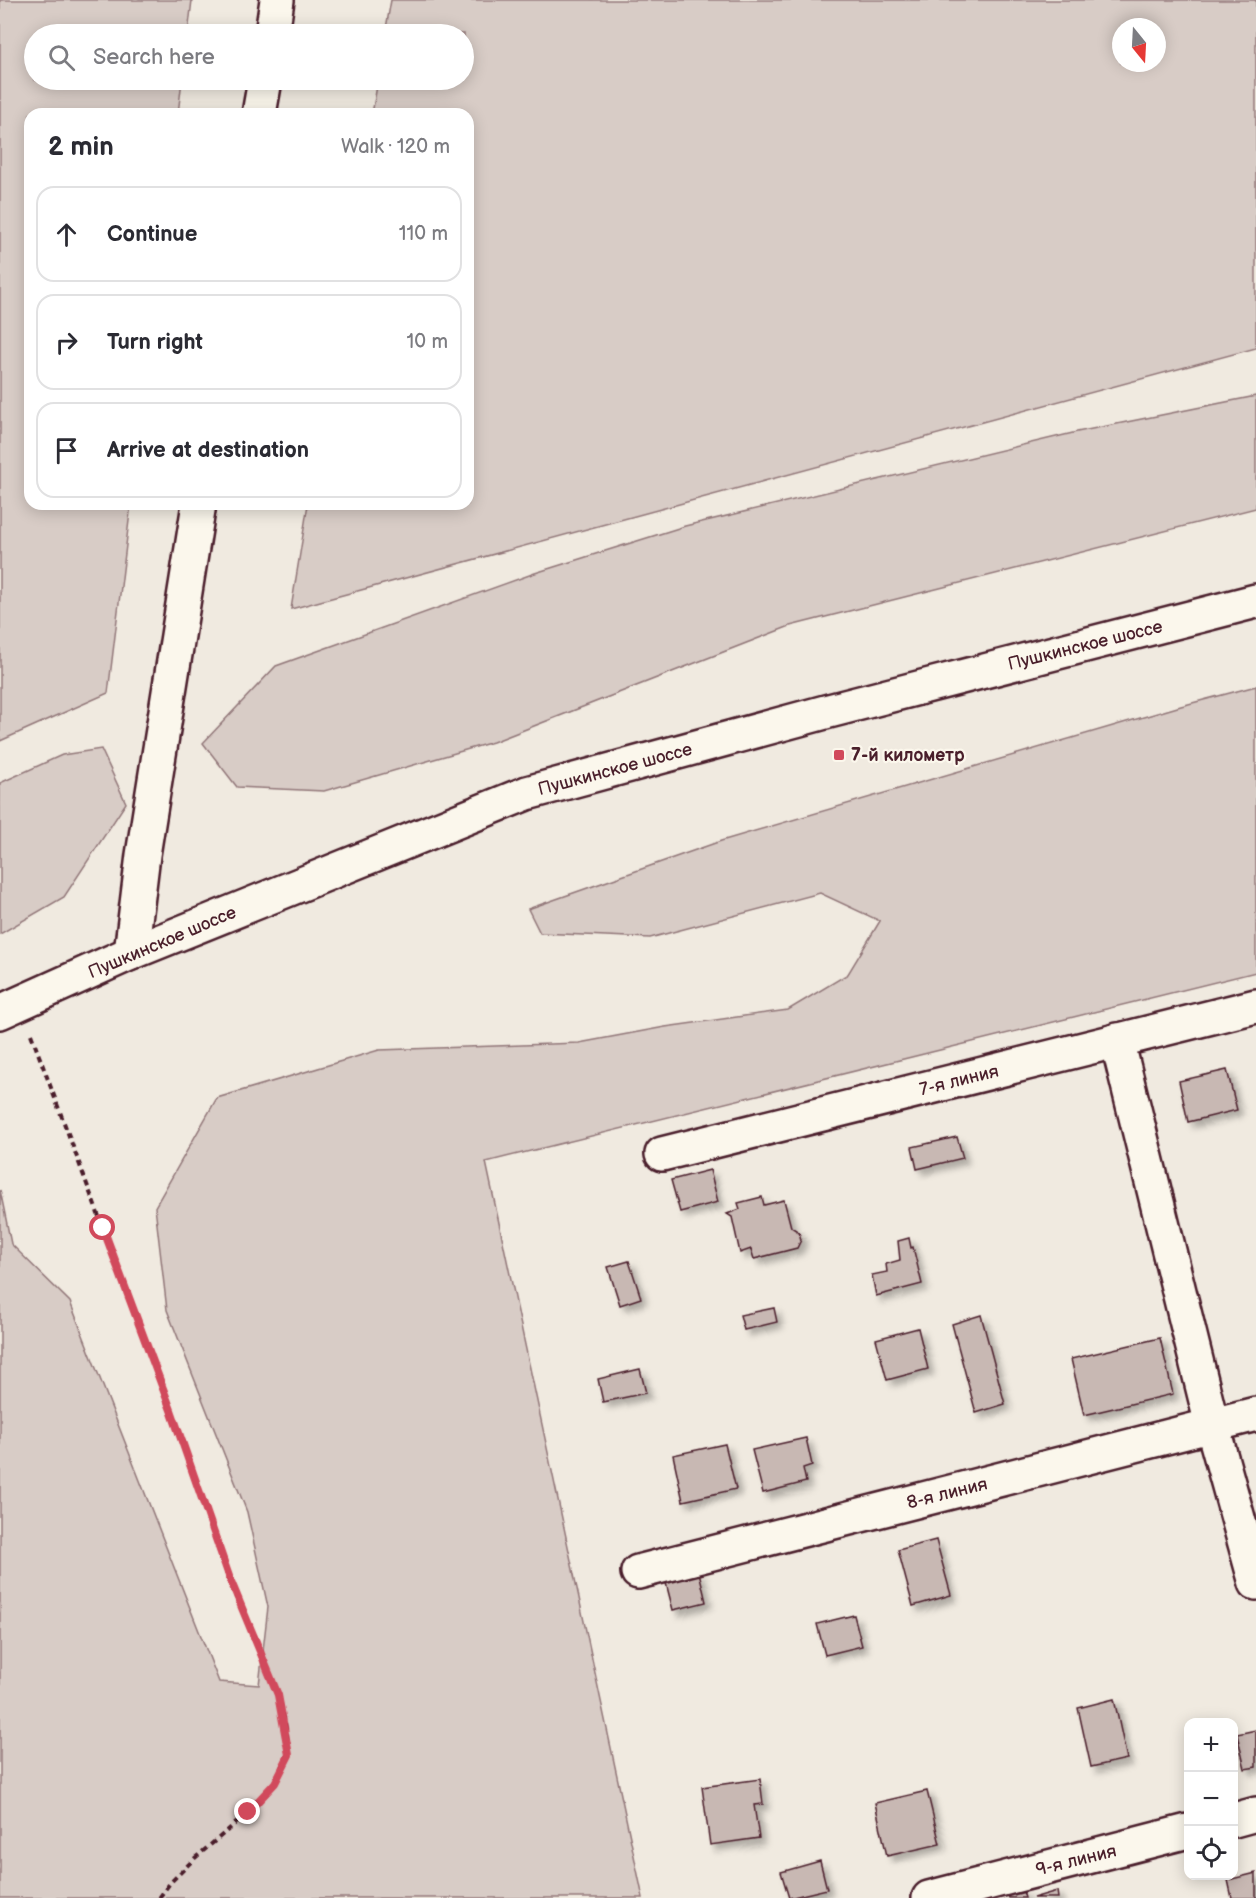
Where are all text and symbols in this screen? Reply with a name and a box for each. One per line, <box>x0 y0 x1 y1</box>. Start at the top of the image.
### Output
north arrow <box>1112 18 1166 72</box>
search box <box>24 24 474 90</box>
icon: search <box>45 41 78 74</box>
text: Search here <box>93 44 215 71</box>
text: 2 min <box>48 132 114 163</box>
text: Walk · 120 m <box>341 135 450 159</box>
icon: ahead <box>50 218 83 251</box>
text: Continue <box>107 221 197 248</box>
text: 110 m <box>399 222 448 246</box>
icon: right <box>50 326 83 359</box>
text: Turn right <box>107 329 203 356</box>
text: 10 m <box>407 330 448 354</box>
icon: arrive <box>50 434 83 467</box>
text: Arrive at destination <box>107 437 309 464</box>
street label: Пушкинское шоссе <box>1006 616 1165 675</box>
street label: Пушкинское шоссе <box>536 739 695 800</box>
place label: 7-й километр <box>851 745 965 766</box>
marker: 7-й километр <box>832 748 846 762</box>
street label: Пушкинское шоссе <box>85 902 239 983</box>
street label: 7-я линия <box>917 1061 1001 1100</box>
route start <box>89 1214 115 1240</box>
street label: 8-я линия <box>905 1473 990 1514</box>
map controls <box>1184 1718 1238 1880</box>
button: + <box>1184 1718 1238 1772</box>
button: − <box>1184 1772 1238 1826</box>
route end <box>234 1798 260 1824</box>
button: locate <box>1184 1826 1238 1880</box>
street label: 9-я линия <box>1034 1840 1119 1881</box>

